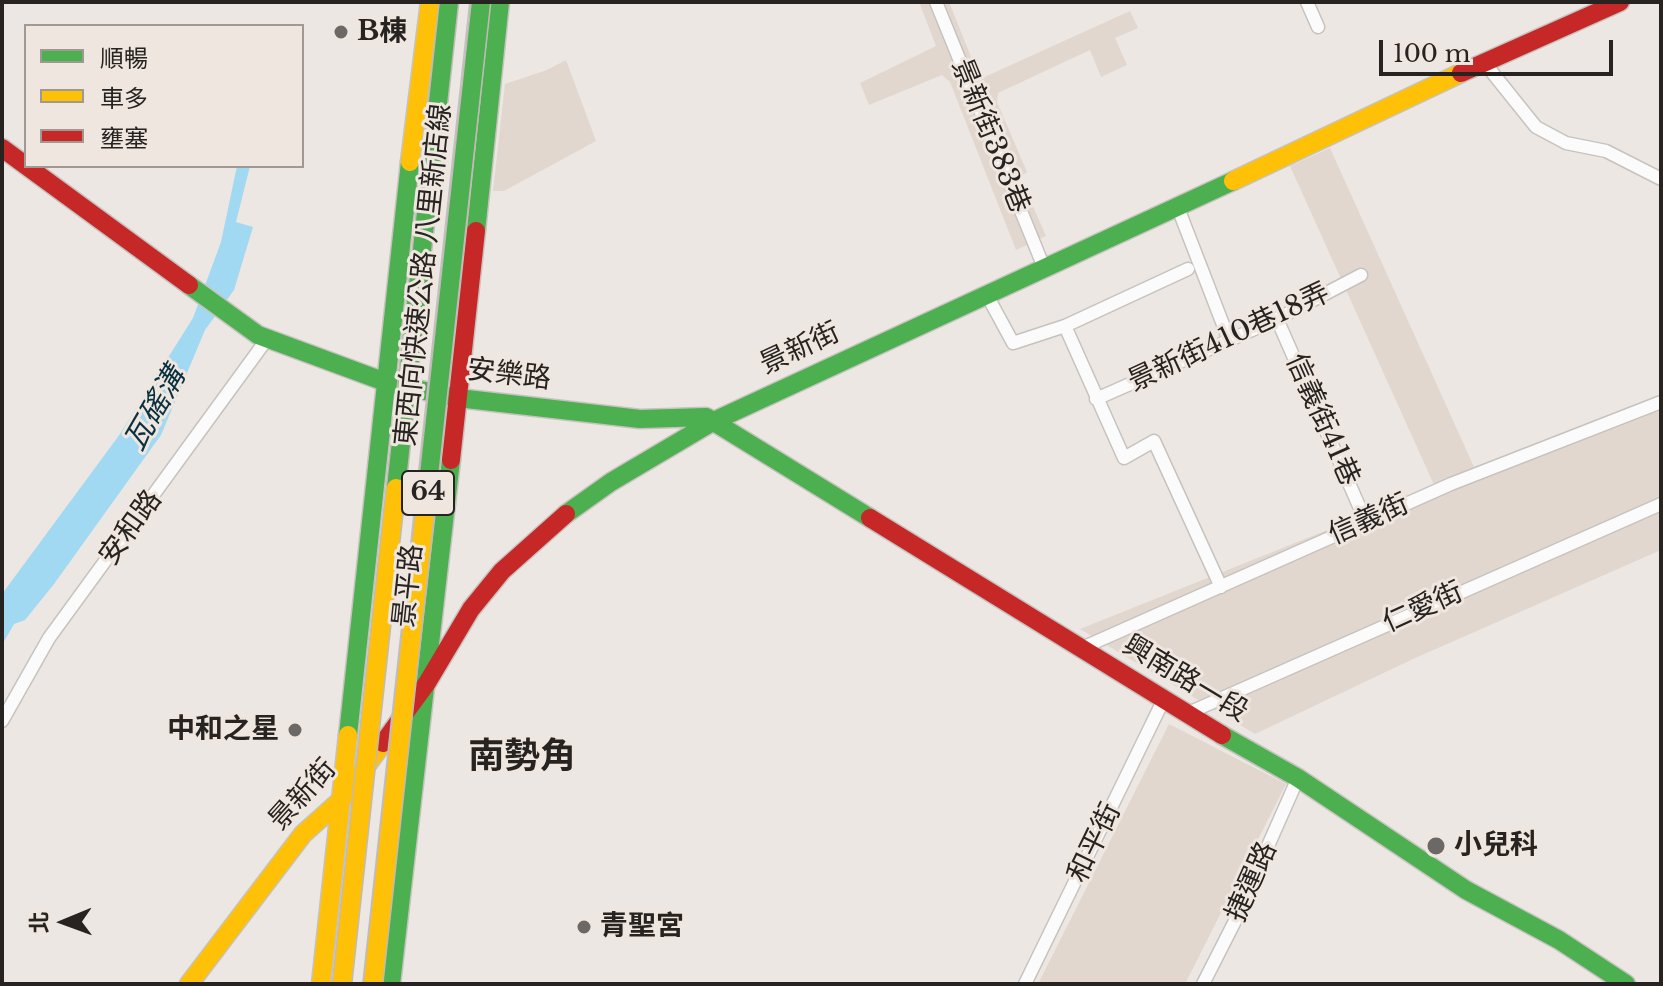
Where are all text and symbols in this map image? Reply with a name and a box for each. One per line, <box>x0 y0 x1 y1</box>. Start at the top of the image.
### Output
place label: B棟 <box>357 15 407 49</box>
marker: B棟 <box>332 23 350 41</box>
legend <box>24 24 304 168</box>
scale bar <box>1383 24 1617 74</box>
text: 100 m <box>1393 39 1471 68</box>
text: 順暢 <box>100 44 148 73</box>
street label: 景新街383巷 <box>944 54 1036 218</box>
text: 車多 <box>100 84 148 113</box>
street label: 東西向快速公路 八里新店線 <box>389 102 459 448</box>
text: 壅塞 <box>100 124 148 153</box>
street label: 景新街410巷18弄 <box>1123 277 1335 399</box>
street label: 景新街 <box>755 316 845 382</box>
street label: 信義街41巷 <box>1278 349 1366 491</box>
street label: 安樂路 <box>465 353 553 397</box>
water label: 瓦磘溝 <box>118 361 194 457</box>
road number: 64 <box>402 471 454 515</box>
street label: 安和路 <box>93 484 169 572</box>
street label: 信義街 <box>1324 488 1414 552</box>
street label: 景平路 <box>388 542 430 630</box>
street label: 仁愛街 <box>1378 576 1468 640</box>
street label: 興南路一段 <box>1116 629 1254 729</box>
place label: 中和之星 <box>167 713 279 747</box>
marker: 中和之星 <box>286 721 304 739</box>
district label: 南勢角 <box>468 736 576 780</box>
street label: 景新街 <box>262 753 344 837</box>
street label: 和平街 <box>1061 798 1129 888</box>
place label: 小兒科 <box>1454 829 1538 863</box>
marker: 小兒科 <box>1425 835 1447 857</box>
street label: 捷運路 <box>1220 837 1284 927</box>
north arrow <box>24 882 104 962</box>
place label: 青聖宮 <box>600 910 684 944</box>
text: 北 <box>26 911 53 934</box>
marker: 青聖宮 <box>575 918 593 936</box>

